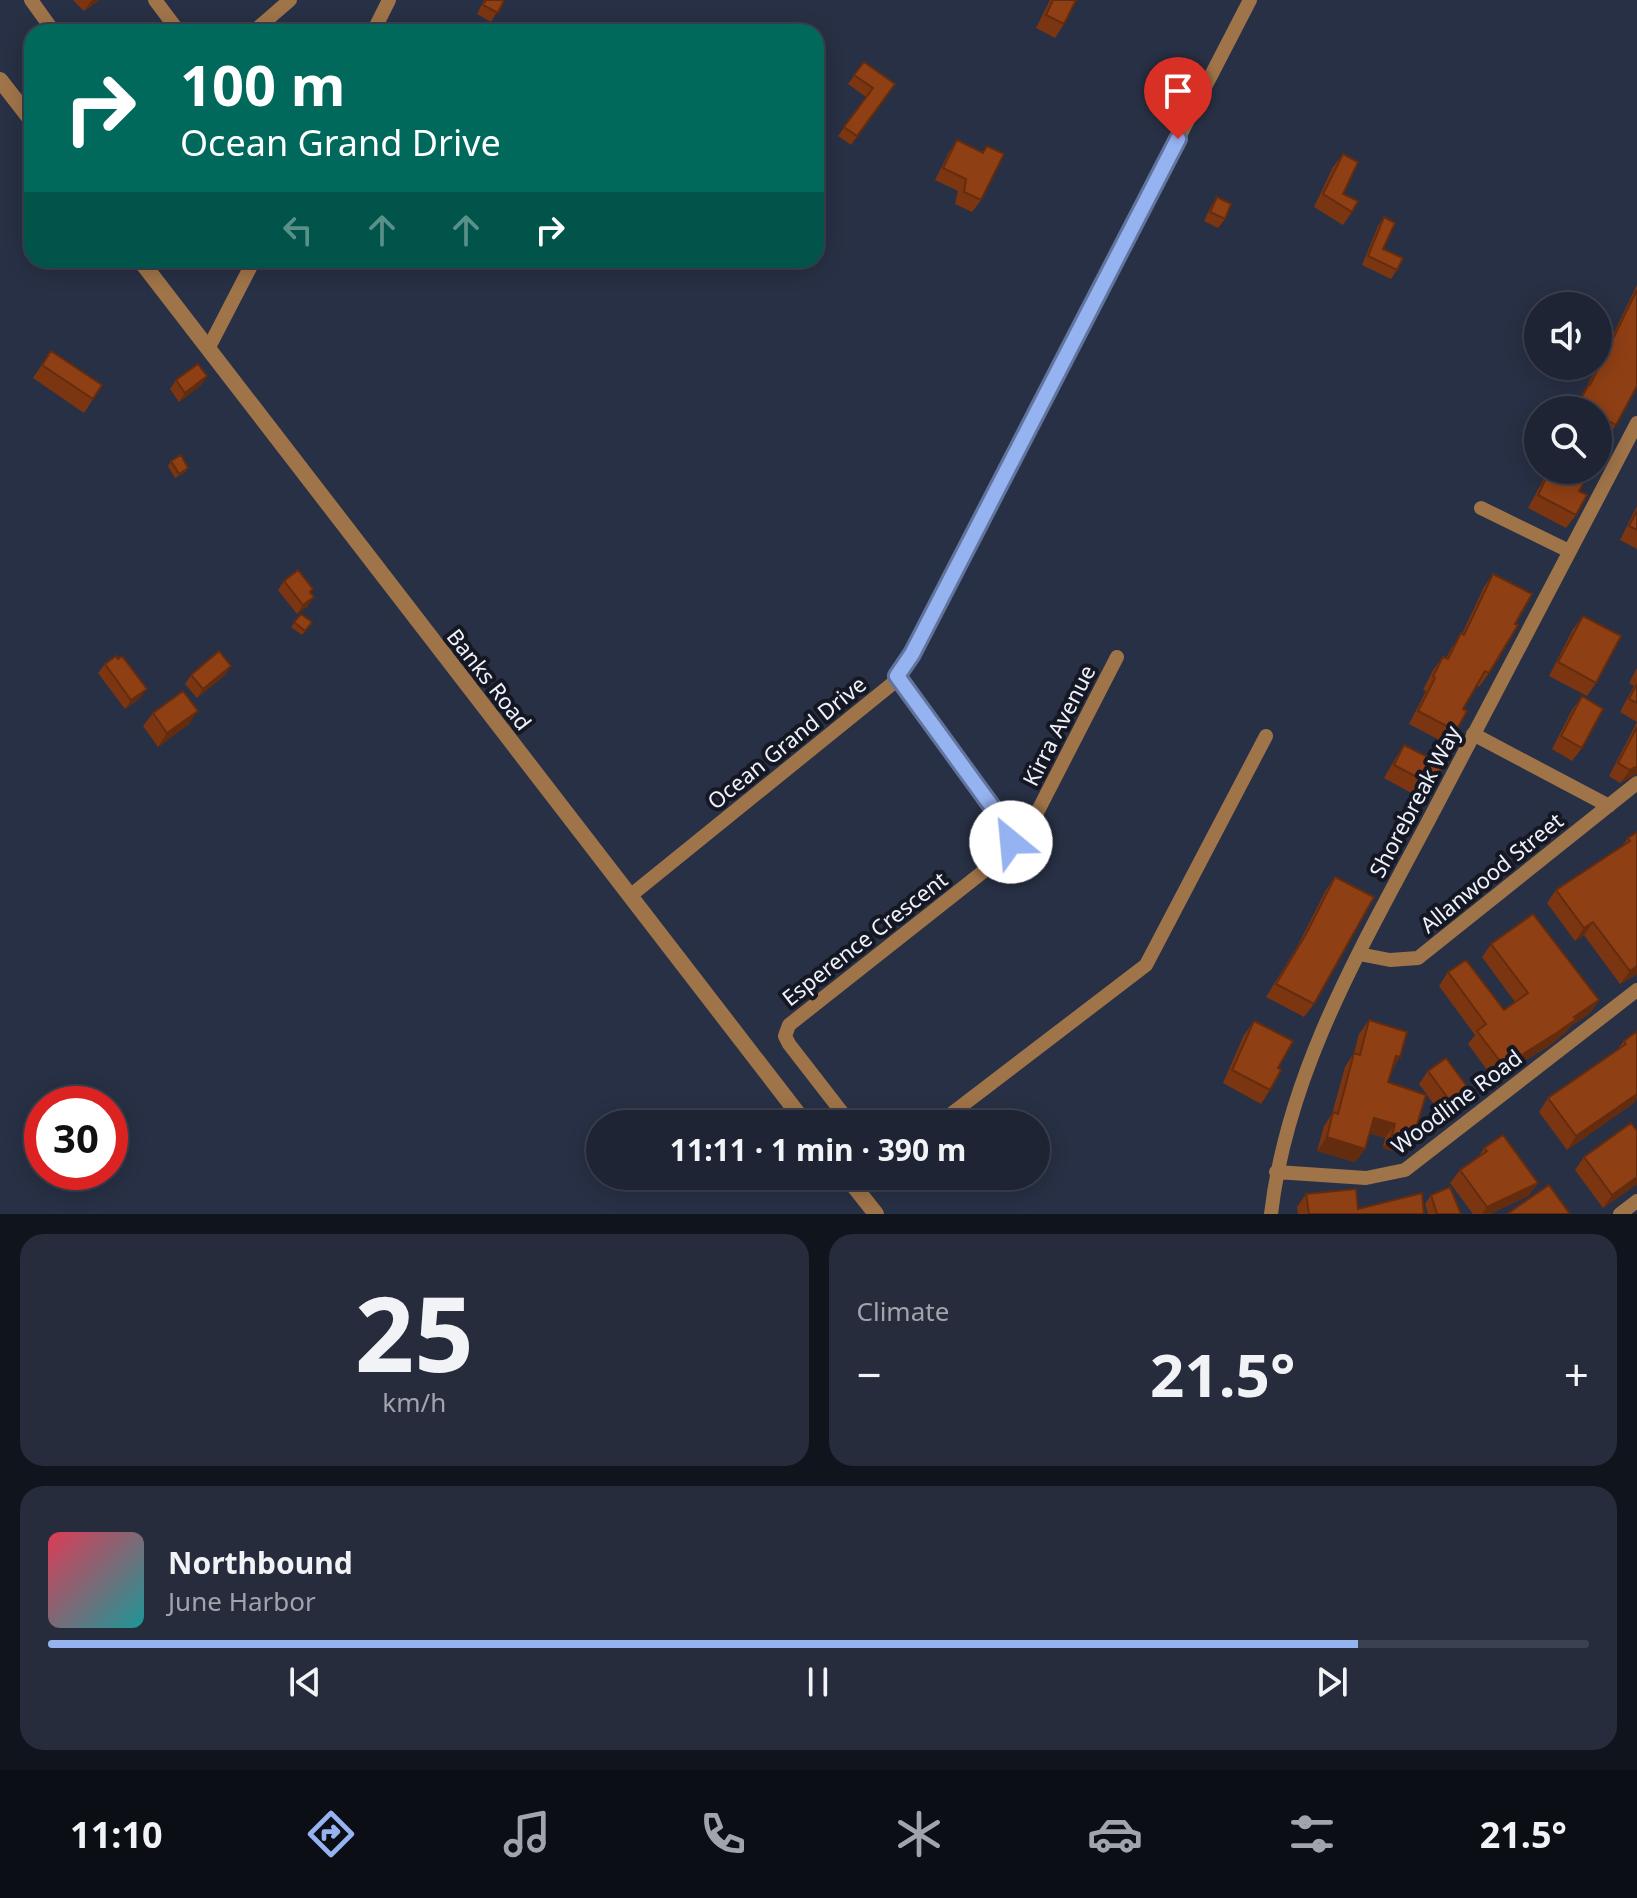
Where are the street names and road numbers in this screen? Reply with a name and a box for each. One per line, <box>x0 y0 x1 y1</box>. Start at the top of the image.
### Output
street label: Banks Road <box>441 622 539 736</box>
street label: Kirra Avenue <box>1015 659 1101 791</box>
street label: Ocean Grand Drive <box>700 669 872 815</box>
street label: Shorebreak Way <box>1361 719 1467 882</box>
street label: Allanwood Street <box>1413 805 1569 939</box>
street label: Esperence Crescent <box>775 864 953 1012</box>
street label: Woodline Road <box>1385 1042 1527 1160</box>

